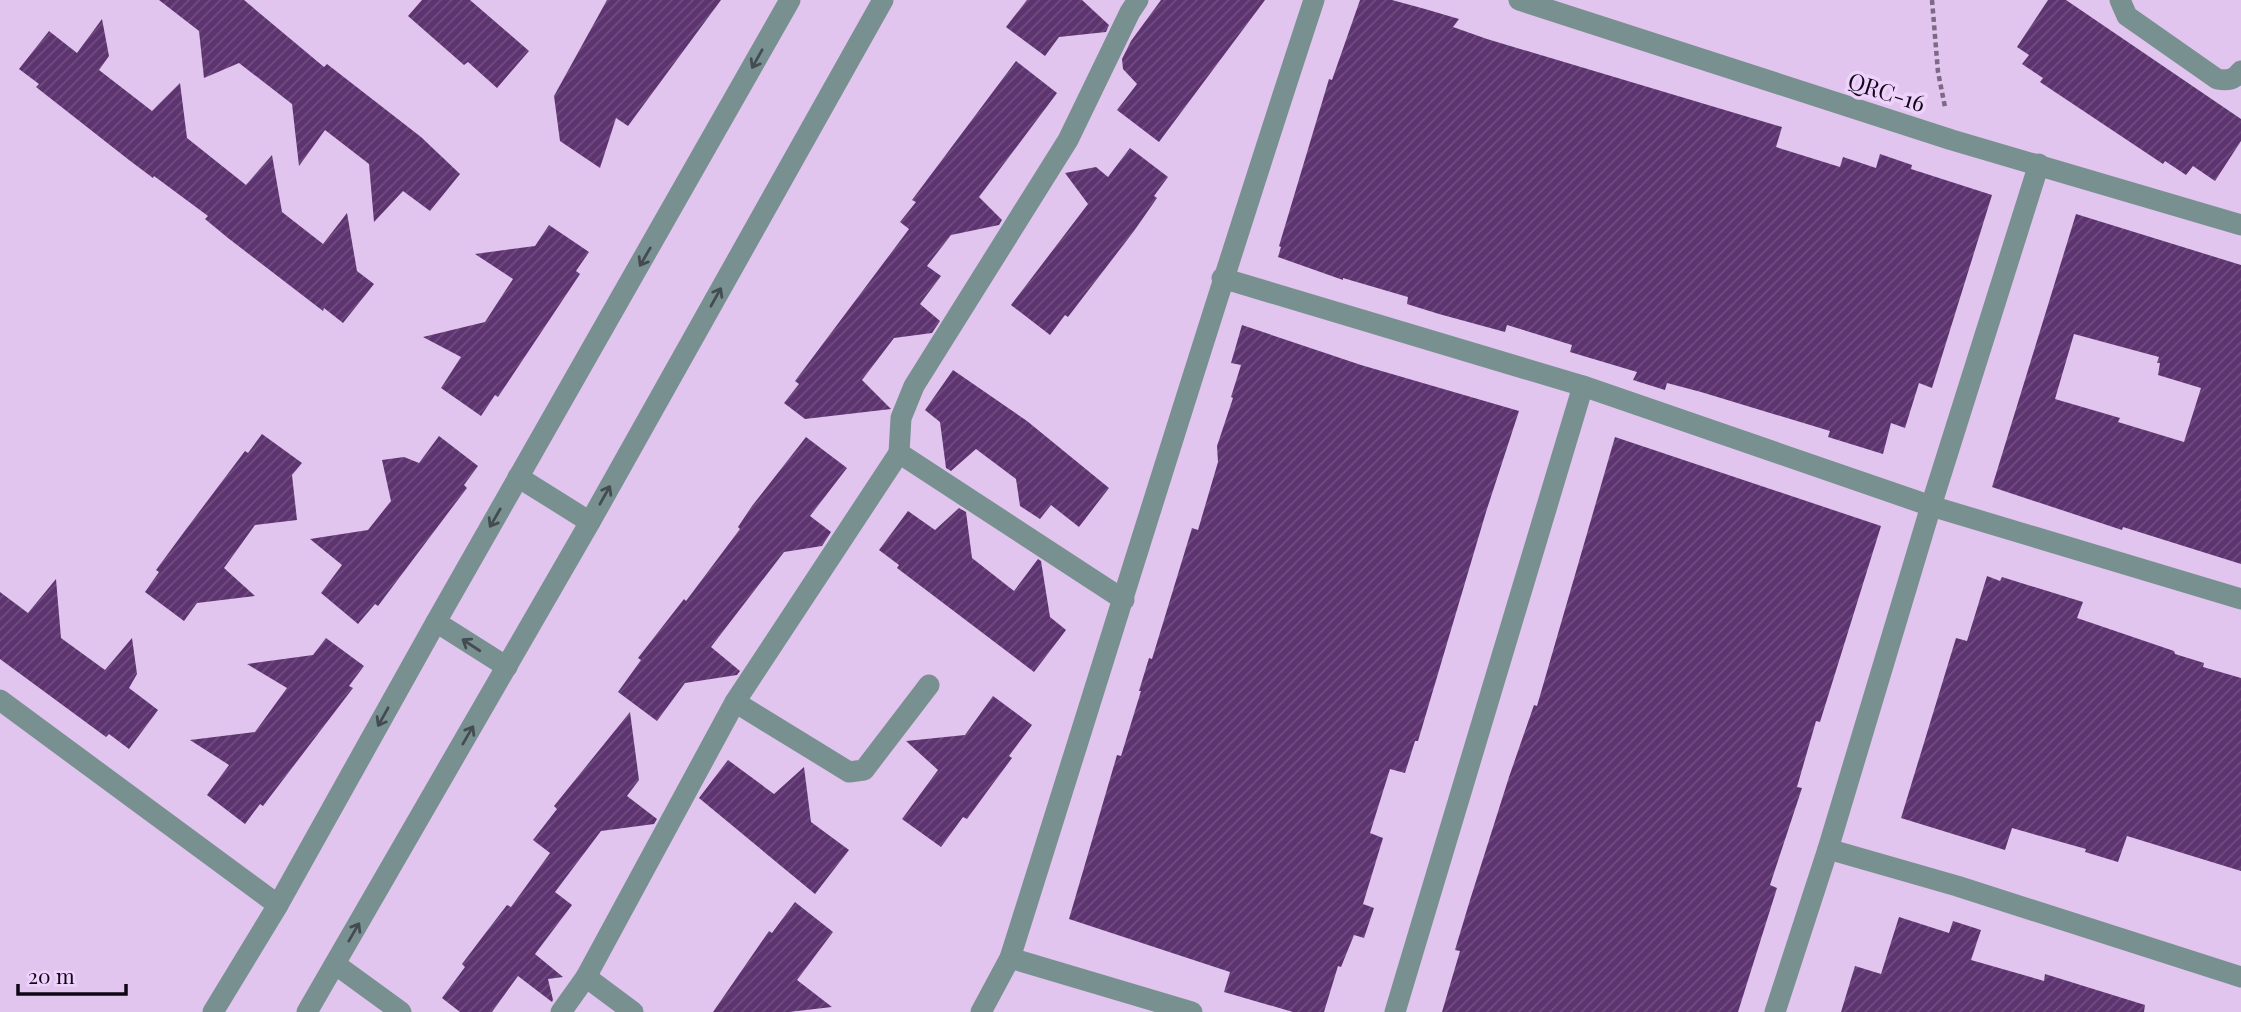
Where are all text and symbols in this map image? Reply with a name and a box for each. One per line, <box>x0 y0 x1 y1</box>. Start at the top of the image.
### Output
one-way arrow <box>750 49 764 69</box>
street label: QRC-16 <box>1844 64 1930 118</box>
one-way arrow <box>638 247 652 267</box>
one-way arrow <box>709 287 723 307</box>
one-way arrow <box>598 486 612 506</box>
one-way arrow <box>488 508 502 528</box>
one-way arrow <box>462 637 482 651</box>
one-way arrow <box>376 706 390 726</box>
one-way arrow <box>461 726 475 746</box>
one-way arrow <box>347 923 361 943</box>
scale bar <box>18 953 126 997</box>
text: 20 m <box>28 961 75 989</box>

